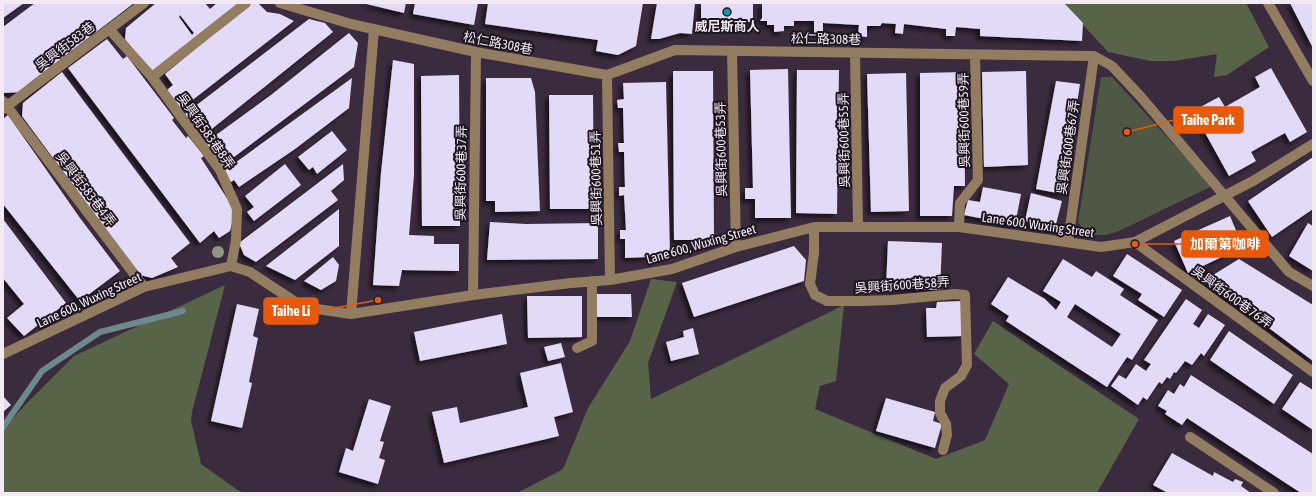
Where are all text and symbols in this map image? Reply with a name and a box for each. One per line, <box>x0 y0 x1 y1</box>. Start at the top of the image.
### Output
marker: 威尼斯商人 <box>722 7 732 17</box>
street label: 吳興街583巷 <box>32 19 98 73</box>
place label: 威尼斯商人 <box>694 19 760 34</box>
street label: 松仁路308巷 <box>462 29 534 57</box>
street label: 松仁路308巷 <box>791 31 861 47</box>
street label: 吳興街600巷59弄 <box>956 72 972 168</box>
street label: 吳興街583巷8弄 <box>174 90 238 172</box>
street label: 吳興街600巷55弄 <box>836 92 852 188</box>
street label: 吳興街600巷67弄 <box>1054 99 1082 195</box>
street label: 吳興街600巷53弄 <box>713 101 729 197</box>
callout: Taihe Park <box>1174 107 1243 133</box>
text: Taihe Park <box>1181 112 1236 128</box>
street label: 吳興街600巷37弄 <box>453 125 469 221</box>
street label: 吳興街600巷51弄 <box>588 130 604 226</box>
street label: 吳興街583巷4弄 <box>53 149 119 229</box>
street label: Lane 600, Wuxing Street <box>981 210 1095 240</box>
street label: Lane 600, Wuxing Street <box>644 221 758 267</box>
callout: 加爾第咖啡 <box>1182 231 1268 257</box>
text: 加爾第咖啡 <box>1190 236 1261 252</box>
street label: 吳興街600巷76弄 <box>1189 263 1275 331</box>
street label: Lane 600, Wuxing Street <box>34 269 144 331</box>
street label: 吳興街600巷58弄 <box>854 274 950 296</box>
callout: Taihe Li <box>264 298 318 324</box>
text: Taihe Li <box>272 303 310 319</box>

